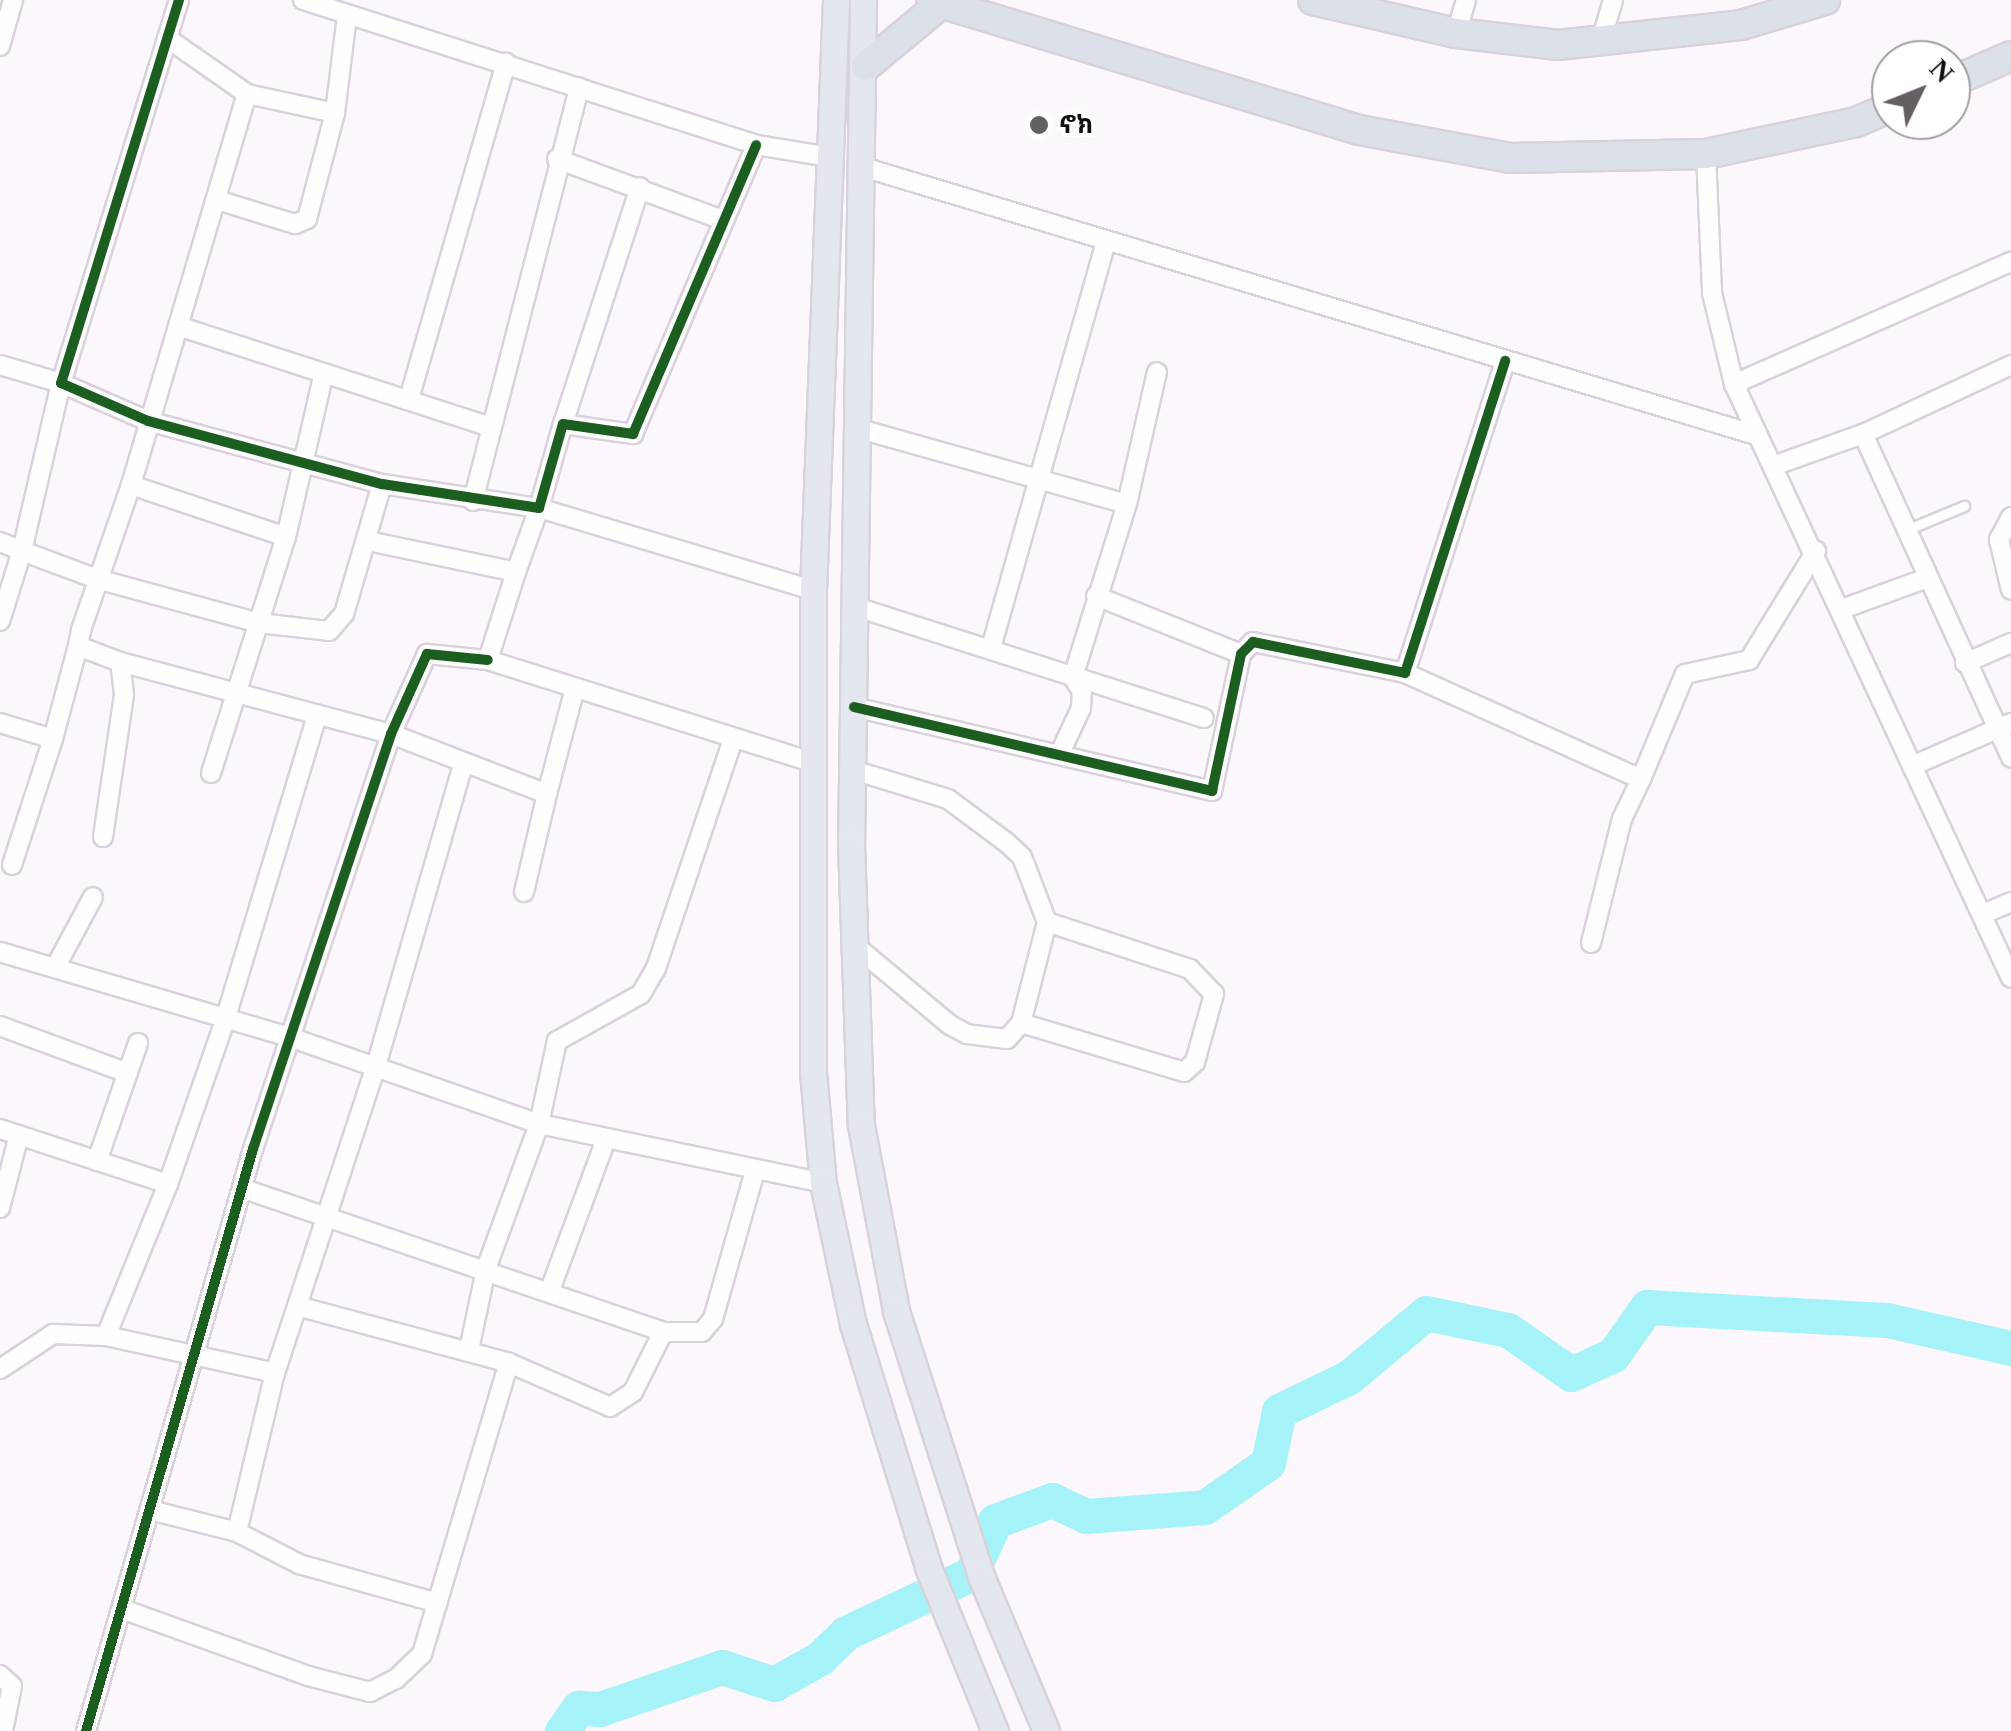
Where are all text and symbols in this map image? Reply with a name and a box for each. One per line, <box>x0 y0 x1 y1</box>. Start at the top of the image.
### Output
north arrow <box>1871 40 1971 140</box>
text: N <box>1924 53 1960 89</box>
place label: ኖክ <box>1059 110 1093 140</box>
marker: ኖክ <box>1028 114 1050 136</box>

